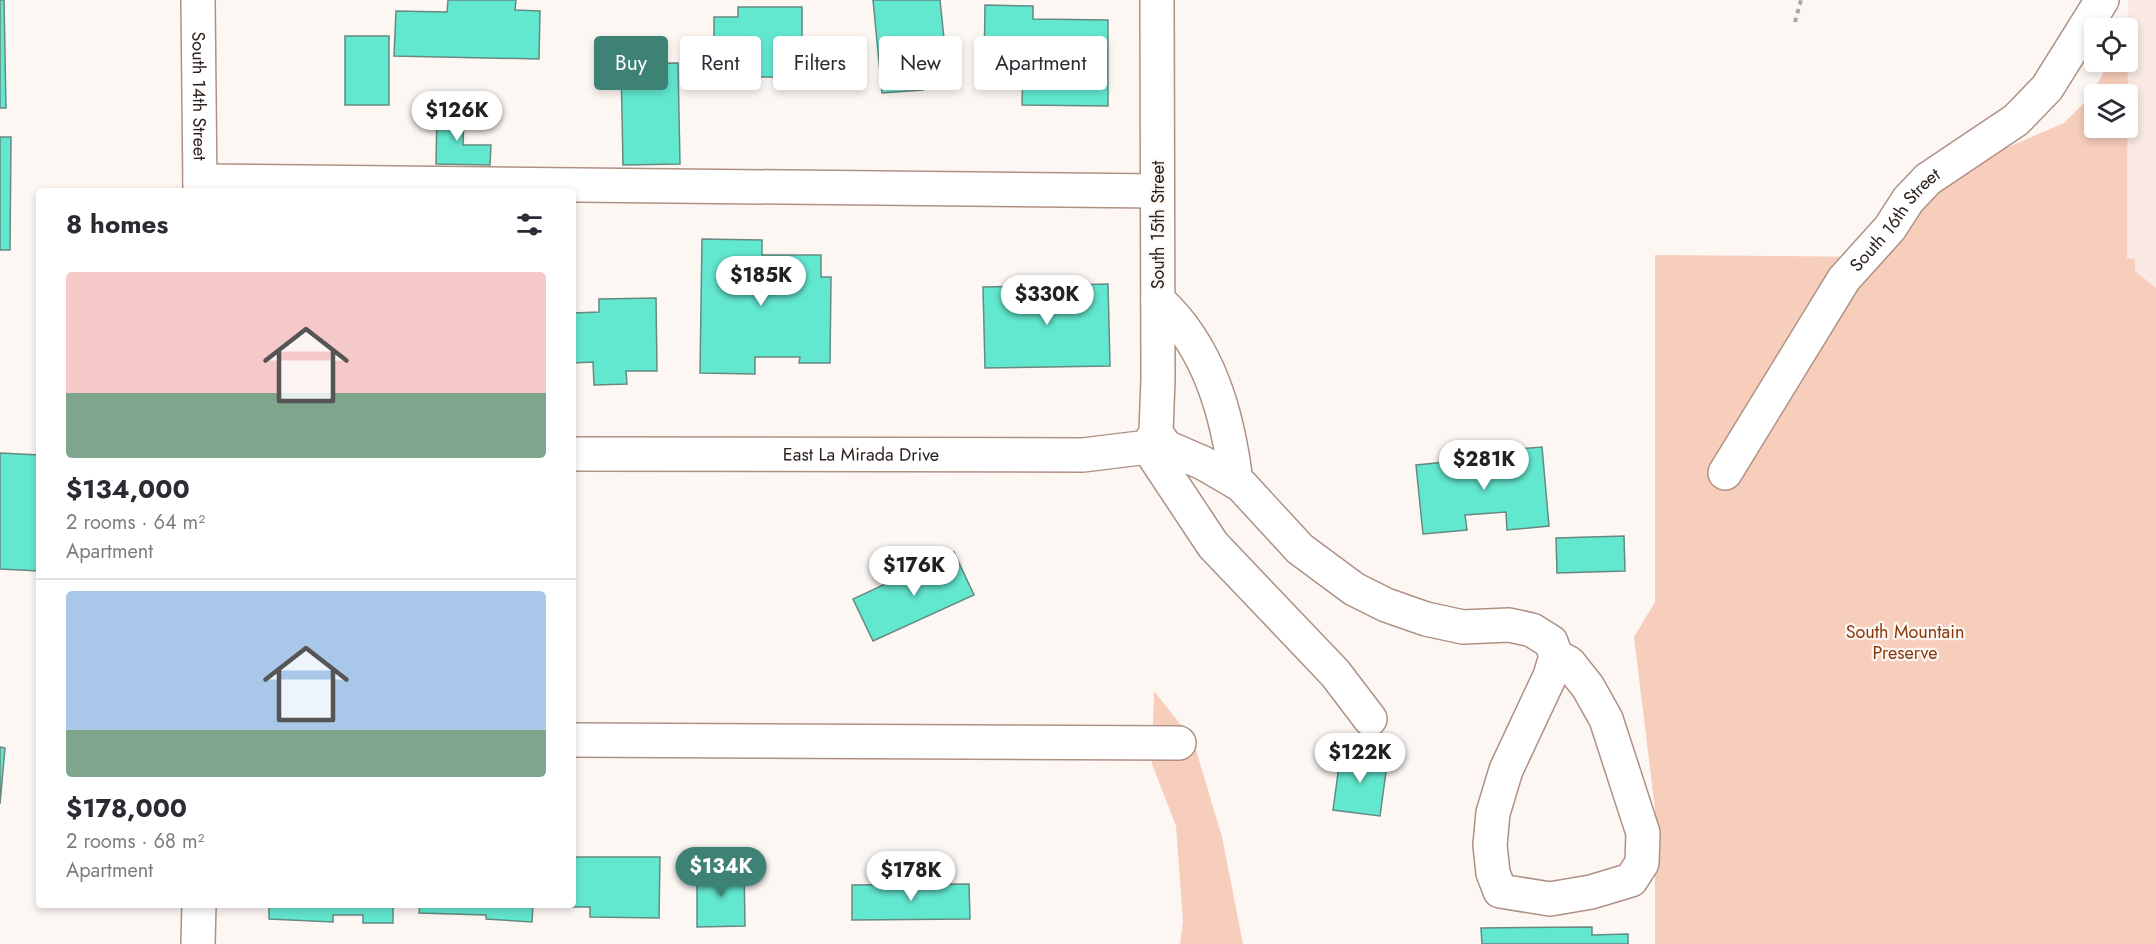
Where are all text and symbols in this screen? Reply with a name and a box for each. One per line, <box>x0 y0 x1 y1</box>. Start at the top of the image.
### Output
map controls <box>2084 18 2138 138</box>
button: locate <box>2084 18 2138 72</box>
street label: South 14th Street <box>185 31 213 161</box>
chip: Buy <box>594 36 668 90</box>
chip: Rent <box>680 36 761 90</box>
chip: Filters <box>773 36 867 90</box>
chip: New <box>879 36 962 90</box>
chip: Apartment <box>974 36 1107 90</box>
button: layers <box>2084 84 2138 138</box>
pin: $126K <box>415 91 499 142</box>
text: $126K <box>425 96 489 125</box>
street label: South 15th Street <box>1145 160 1171 289</box>
street label: South 16th Street <box>1844 161 1946 277</box>
text: 8 homes <box>66 205 168 243</box>
icon: filters <box>513 208 546 241</box>
pin: $185K <box>719 256 803 307</box>
text: $185K <box>730 261 792 290</box>
pin: $330K <box>1005 275 1089 326</box>
text: $330K <box>1015 280 1079 309</box>
icon: home <box>252 311 360 419</box>
pin: $281K <box>1442 440 1526 491</box>
street label: East La Mirada Drive <box>783 441 939 468</box>
text: $281K <box>1453 445 1515 474</box>
text: $134,000 <box>66 470 190 508</box>
text: 2 rooms · 64 m² <box>66 508 205 537</box>
text: Apartment <box>66 537 153 566</box>
pin: $176K <box>872 546 956 597</box>
text: $176K <box>883 551 945 580</box>
park label: South Mountain Preserve <box>1846 619 1964 666</box>
icon: home <box>252 630 360 738</box>
pin: $122K <box>1318 733 1402 784</box>
text: $122K <box>1329 738 1391 767</box>
text: $178,000 <box>66 789 187 827</box>
text: 2 rooms · 68 m² <box>66 827 204 856</box>
pin: $134K <box>679 847 763 898</box>
pin: $178K <box>869 851 953 902</box>
text: $134K <box>690 852 752 881</box>
text: Apartment <box>66 856 153 885</box>
text: $178K <box>880 856 942 885</box>

